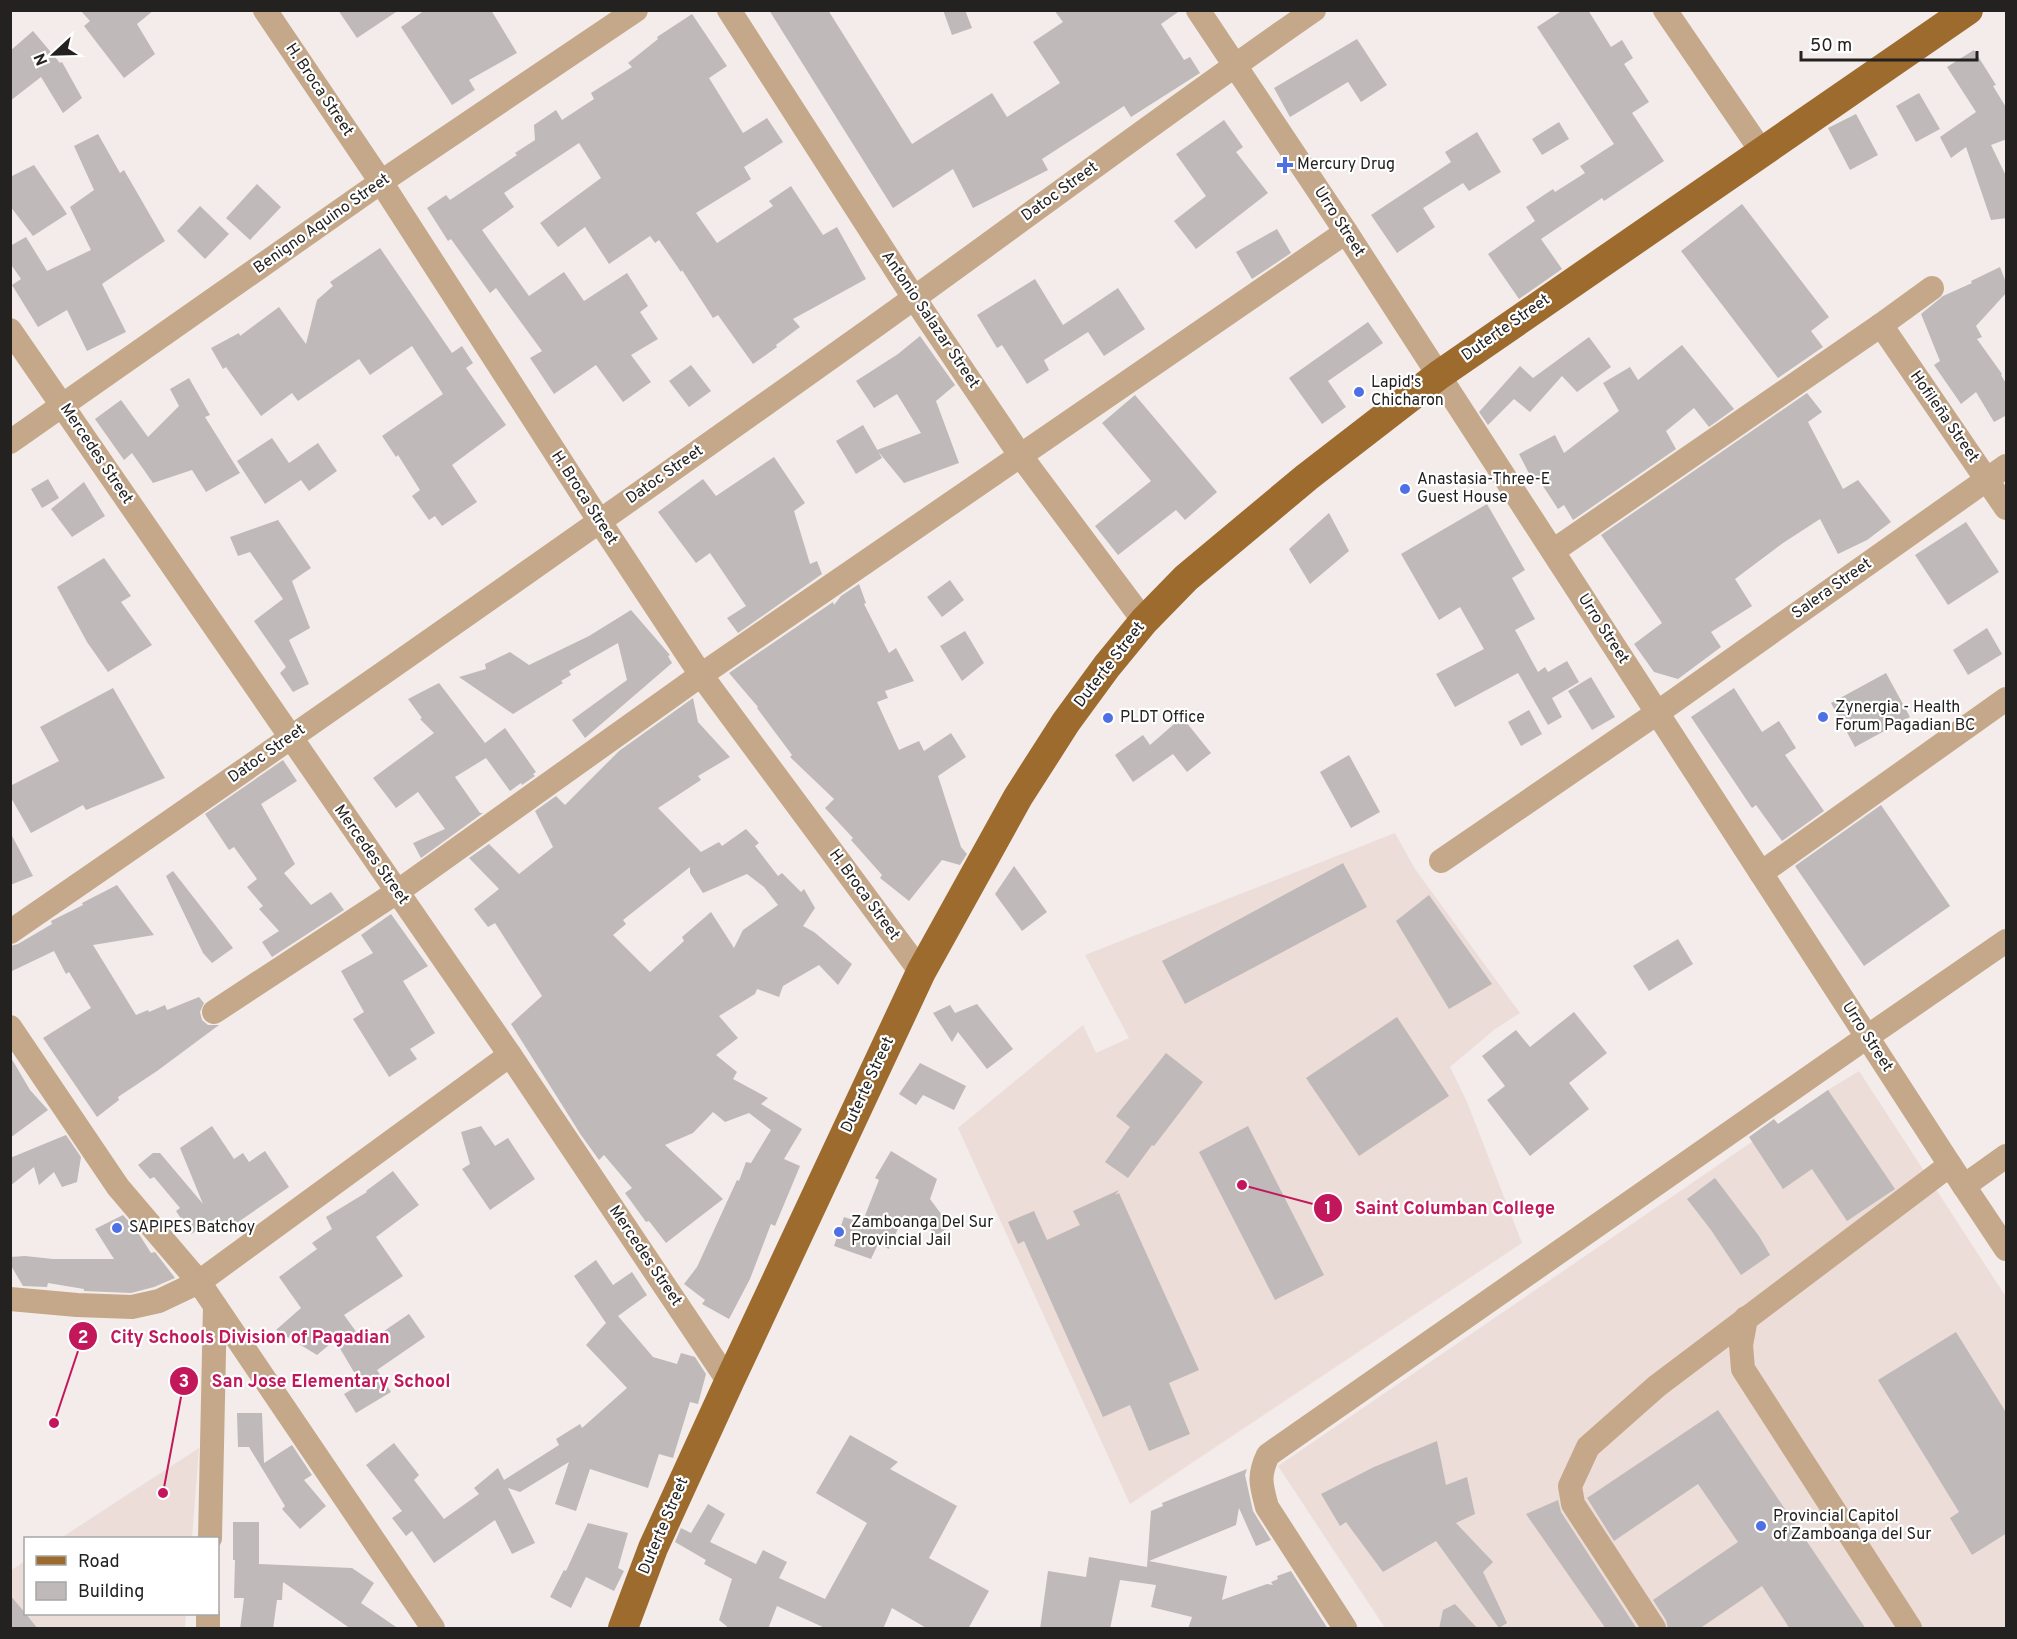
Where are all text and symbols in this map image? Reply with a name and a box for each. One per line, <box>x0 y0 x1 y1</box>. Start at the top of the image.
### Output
north arrow <box>24 24 84 84</box>
scale bar <box>1801 24 1976 62</box>
text: 50 m <box>1810 35 1852 58</box>
street label: H. Broca Street <box>281 40 357 140</box>
text: N <box>31 50 53 68</box>
place label: Mercury Drug <box>1297 155 1395 175</box>
street label: Datoc Street <box>1018 158 1102 226</box>
marker: Mercury Drug <box>1278 158 1292 172</box>
street label: Benigno Aquino Street <box>250 169 394 279</box>
street label: Urro Street <box>1309 183 1369 261</box>
street label: Antonio Salazar Street <box>877 247 983 393</box>
street label: Duterte Street <box>1458 290 1554 366</box>
street label: Hofileña Street <box>1905 367 1983 467</box>
place label: Lapid's Chicharon <box>1371 373 1444 411</box>
marker: Lapid's Chicharon <box>1352 385 1366 399</box>
street label: Mercedes Street <box>55 400 137 508</box>
street label: Datoc Street <box>623 441 707 509</box>
street label: H. Broca Street <box>546 447 622 549</box>
place label: Anastasia-Three-E Guest House <box>1417 470 1550 508</box>
marker: Anastasia-Three-E Guest House <box>1398 482 1412 496</box>
street label: Salera Street <box>1788 554 1876 624</box>
street label: Urro Street <box>1573 590 1633 668</box>
street label: Duterte Street <box>1070 618 1150 712</box>
place label: Zynergia - Health Forum Pagadian BC <box>1835 698 1975 736</box>
place label: PLDT Office <box>1120 708 1205 728</box>
marker: Zynergia - Health Forum Pagadian BC <box>1816 710 1830 724</box>
marker: PLDT Office <box>1101 711 1115 725</box>
street label: Datoc Street <box>225 720 309 788</box>
street label: Mercedes Street <box>329 801 413 909</box>
street label: H. Broca Street <box>824 845 904 945</box>
street label: Urro Street <box>1837 998 1897 1076</box>
street label: Duterte Street <box>837 1034 899 1136</box>
callout: Saint Columban College <box>1313 1190 1567 1226</box>
text: 1 <box>1324 1198 1332 1221</box>
text: Saint Columban College <box>1355 1198 1555 1221</box>
street label: Mercedes Street <box>604 1202 686 1310</box>
place label: Zamboanga Del Sur Provincial Jail <box>851 1213 993 1251</box>
place label: SAPIPES Batchoy <box>129 1218 255 1238</box>
marker: SAPIPES Batchoy <box>110 1221 124 1235</box>
marker: Zamboanga Del Sur Provincial Jail <box>832 1225 846 1239</box>
callout: City Schools Division of Pagadian <box>68 1318 402 1354</box>
text: 2 <box>77 1327 89 1350</box>
text: City Schools Division of Pagadian <box>110 1327 390 1350</box>
callout: San Jose Elementary School <box>169 1363 462 1399</box>
text: 3 <box>179 1371 189 1394</box>
text: San Jose Elementary School <box>212 1371 450 1394</box>
street label: Duterte Street <box>635 1475 693 1577</box>
place label: Provincial Capitol of Zamboanga del Sur <box>1773 1507 1932 1545</box>
marker: Provincial Capitol of Zamboanga del Sur <box>1754 1519 1768 1533</box>
legend <box>24 1537 219 1615</box>
text: Road <box>78 1551 120 1574</box>
text: Building <box>78 1581 144 1604</box>

